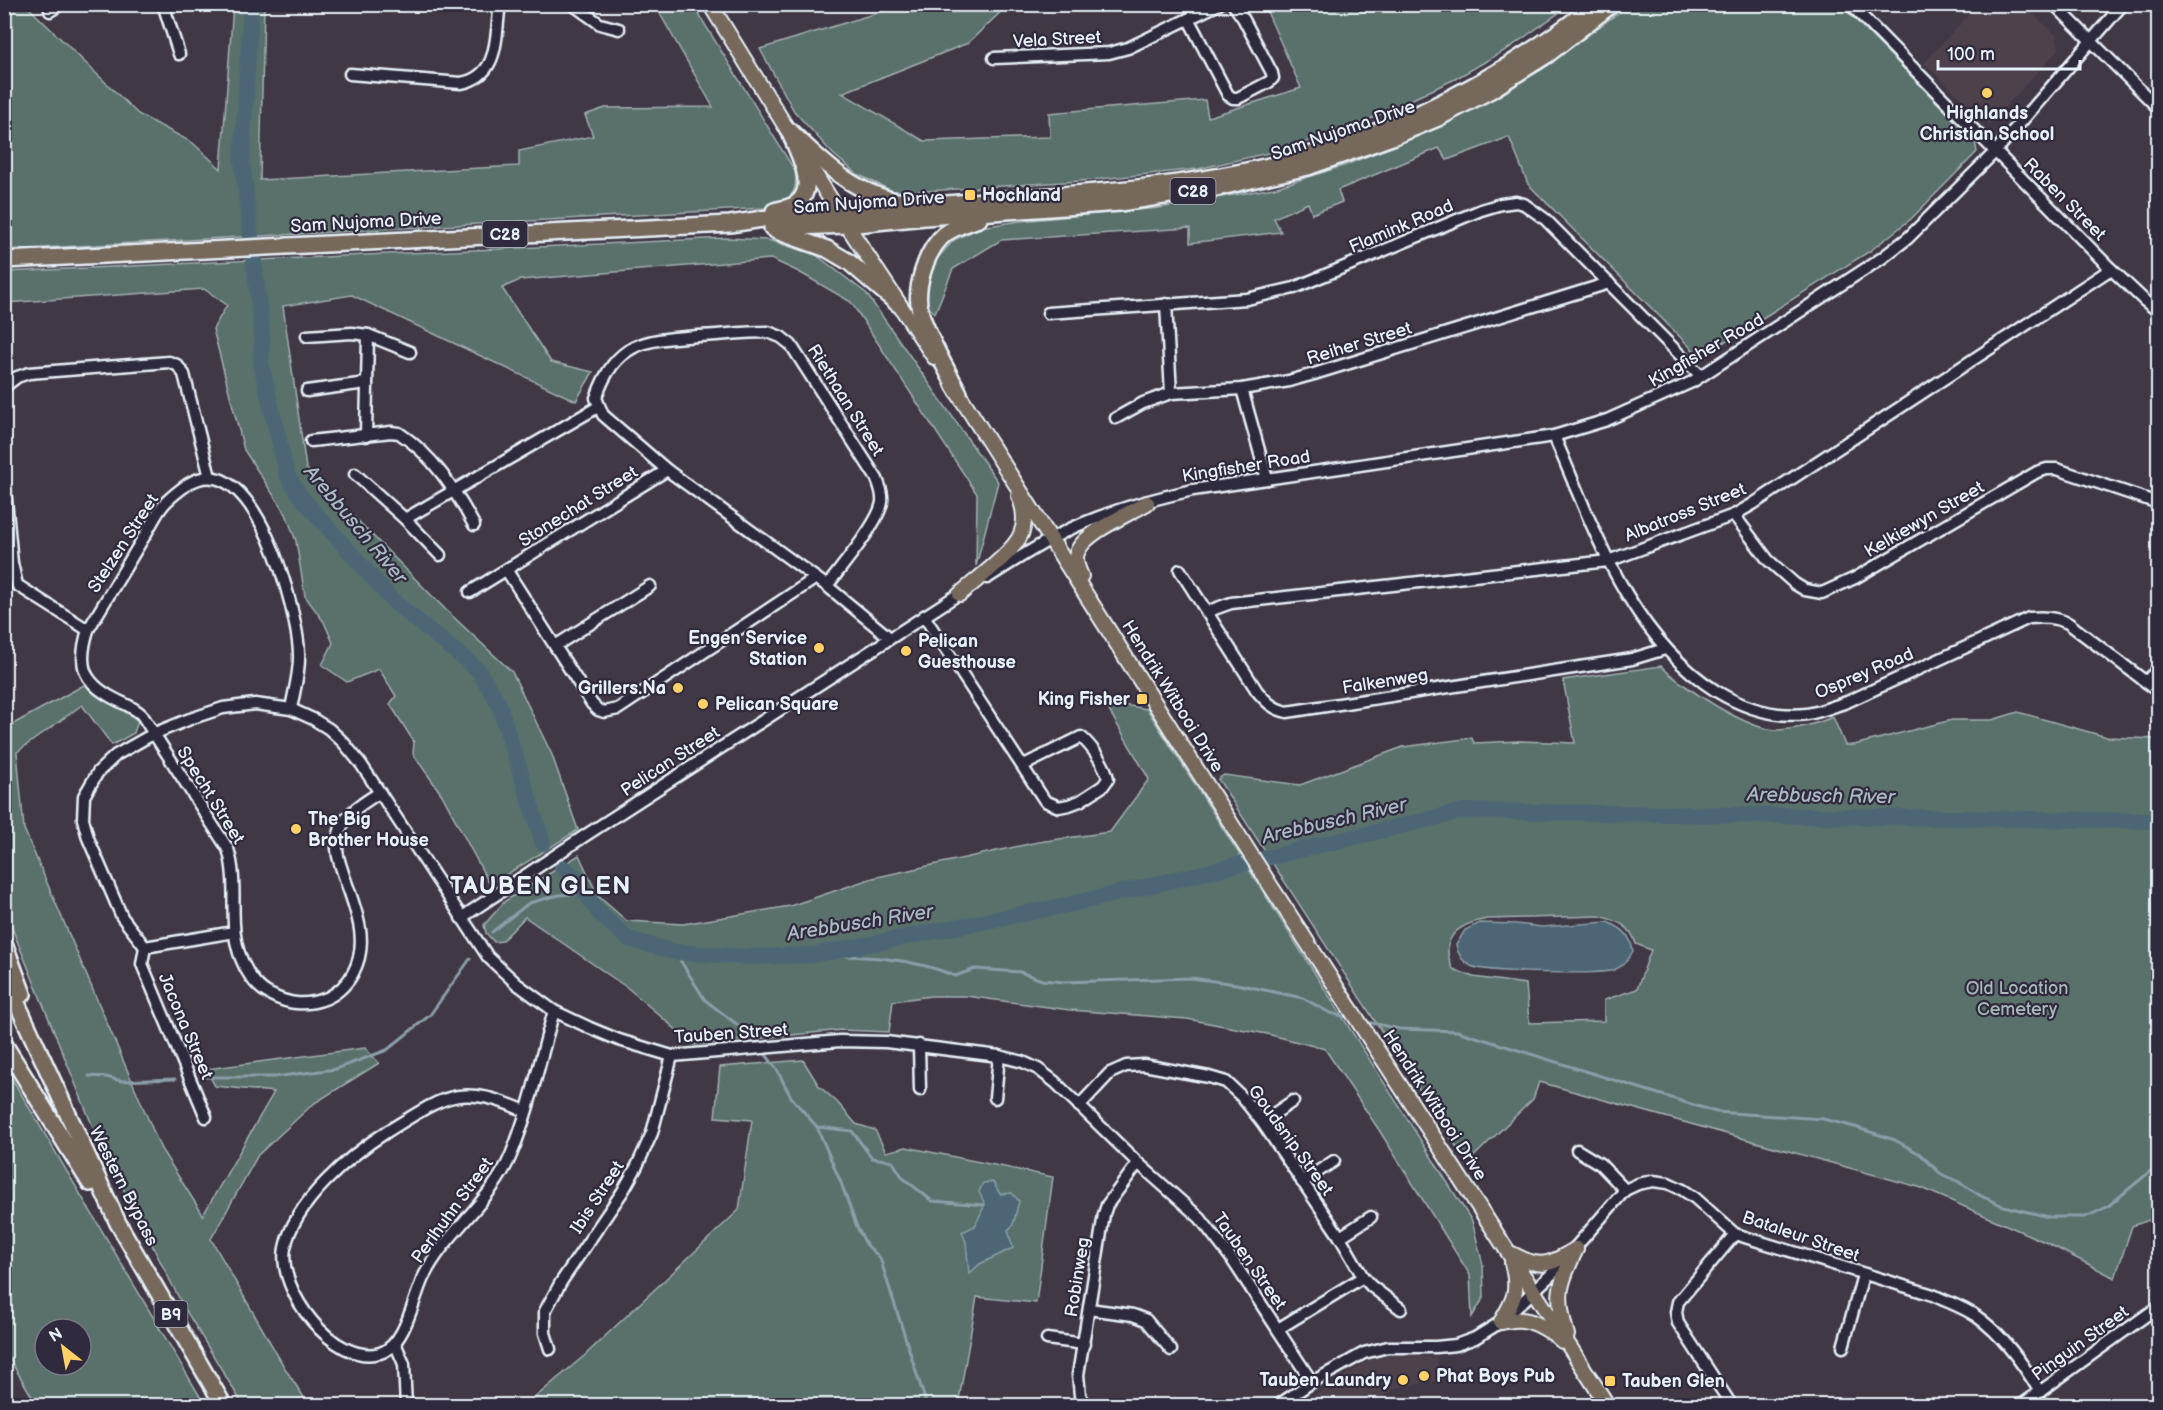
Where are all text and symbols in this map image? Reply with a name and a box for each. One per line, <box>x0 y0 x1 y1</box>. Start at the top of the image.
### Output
street label: Vela Street <box>1012 27 1102 52</box>
scale bar <box>1938 33 2080 71</box>
text: 100 m <box>1947 44 1995 65</box>
marker: Highlands Christian School <box>1980 86 1994 100</box>
street label: Sam Nujoma Drive <box>1268 96 1418 165</box>
place label: Highlands Christian School <box>1920 103 2054 145</box>
street label: Raben Street <box>2019 154 2111 245</box>
road number: C28 <box>1170 178 1216 204</box>
place label: Hochland <box>982 185 1061 206</box>
street label: Sam Nujoma Drive <box>793 187 945 218</box>
marker: Hochland <box>963 188 977 202</box>
street label: Flamink Road <box>1346 195 1457 258</box>
street label: Sam Nujoma Drive <box>290 208 442 237</box>
road number: C28 <box>482 221 528 247</box>
street label: Kingfisher Road <box>1645 309 1768 392</box>
street label: Reiher Street <box>1304 317 1415 369</box>
street label: Riethaan Street <box>803 341 889 460</box>
street label: Kingfisher Road <box>1180 446 1312 487</box>
water label: Arebbusch River <box>298 460 413 590</box>
street label: Stonechat Street <box>515 461 642 551</box>
street label: Kelkiewyn Street <box>1861 476 1988 562</box>
street label: Albatross Street <box>1621 478 1749 546</box>
street label: Stelzen Street <box>84 490 163 597</box>
street label: Hendrik Witbooi Drive <box>1117 616 1228 776</box>
place label: Engen Service Station <box>688 628 807 670</box>
place label: Pelican Guesthouse <box>918 631 1016 673</box>
marker: Engen Service Station <box>812 641 826 655</box>
street label: Osprey Road <box>1812 643 1917 704</box>
marker: Pelican Guesthouse <box>899 644 913 658</box>
street label: Falkenweg <box>1341 664 1429 699</box>
place label: Grillers.Na <box>578 678 666 699</box>
marker: Grillers.Na <box>671 681 685 695</box>
place label: King Fisher <box>1038 689 1131 710</box>
marker: King Fisher <box>1135 692 1149 706</box>
place label: Pelican Square <box>715 694 839 715</box>
marker: Pelican Square <box>696 697 710 711</box>
street label: Pelican Street <box>617 721 724 801</box>
street label: Specht Street <box>172 743 249 848</box>
water label: Arebbusch River <box>1746 783 1897 809</box>
water label: Arebbusch River <box>1259 792 1411 849</box>
place label: The Big Brother House <box>308 809 429 851</box>
marker: The Big Brother House <box>289 822 303 836</box>
district label: TAUBEN GLEN <box>450 872 632 901</box>
water label: Arebbusch River <box>784 899 937 947</box>
street label: Jacona Street <box>154 970 218 1083</box>
park label: Old Location Cemetery <box>1966 978 2068 1020</box>
street label: Tauben Street <box>673 1019 789 1048</box>
street label: Hendrik Witbooi Drive <box>1378 1026 1491 1185</box>
street label: Goudsnip Street <box>1243 1081 1338 1200</box>
street label: Western Bypass <box>84 1123 163 1249</box>
street label: Perlhuhn Street <box>407 1153 498 1267</box>
street label: Ibis Street <box>566 1156 629 1238</box>
street label: Bataleur Street <box>1739 1207 1863 1267</box>
street label: Tauben Street <box>1208 1209 1291 1314</box>
street label: Robinweg <box>1061 1236 1094 1318</box>
road number: B9 <box>154 1301 188 1327</box>
street label: Pinguin Street <box>2028 1301 2133 1386</box>
north arrow <box>33 1317 93 1377</box>
text: N <box>46 1324 66 1347</box>
place label: Phat Boys Pub <box>1436 1366 1556 1387</box>
marker: Phat Boys Pub <box>1417 1369 1431 1383</box>
place label: Tauben Laundry <box>1260 1370 1392 1391</box>
place label: Tauben Glen <box>1622 1371 1725 1392</box>
marker: Tauben Laundry <box>1396 1373 1410 1387</box>
marker: Tauben Glen <box>1603 1374 1617 1388</box>

